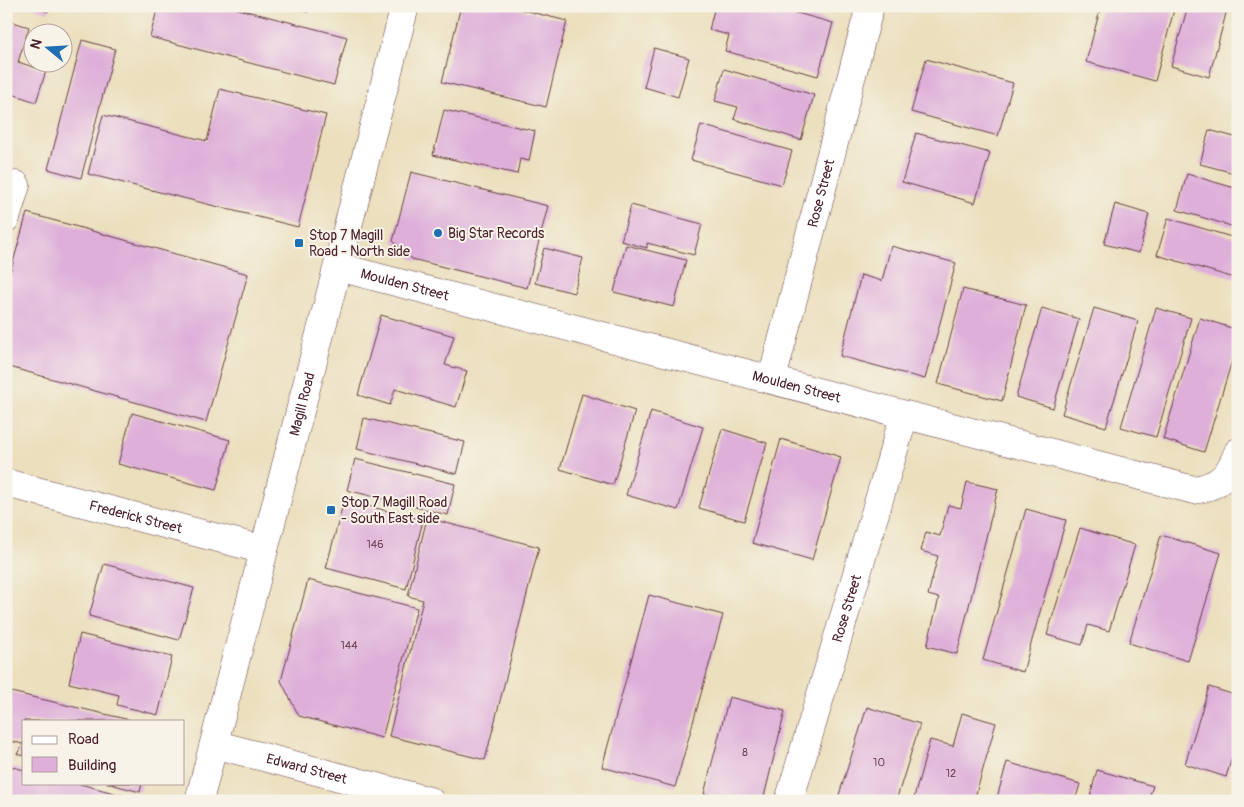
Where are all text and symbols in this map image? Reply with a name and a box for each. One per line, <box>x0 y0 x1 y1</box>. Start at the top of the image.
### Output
north arrow <box>22 22 72 72</box>
text: N <box>27 37 46 51</box>
street label: Rose Street <box>804 157 838 229</box>
place label: Big Star Records <box>448 225 545 242</box>
place label: Stop 7 Magill Road - North side <box>309 227 410 260</box>
marker: Big Star Records <box>432 227 444 239</box>
marker: Stop 7 Magill Road - North side <box>293 237 305 249</box>
street label: Moulden Street <box>359 265 451 304</box>
street label: Moulden Street <box>751 367 843 406</box>
street label: Magill Road <box>285 370 318 438</box>
place label: Stop 7 Magill Road - South East side <box>341 494 448 527</box>
street label: Frederick Street <box>87 496 184 537</box>
marker: Stop 7 Magill Road - South East side <box>325 504 337 516</box>
house number: 146 <box>366 538 384 551</box>
street label: Rose Street <box>828 572 865 644</box>
house number: 144 <box>340 639 358 652</box>
legend <box>22 720 185 784</box>
text: Road <box>68 730 99 749</box>
house number: 8 <box>742 746 748 759</box>
street label: Edward Street <box>265 750 349 787</box>
text: Building <box>68 756 116 775</box>
house number: 10 <box>873 756 885 769</box>
house number: 12 <box>946 767 956 780</box>

